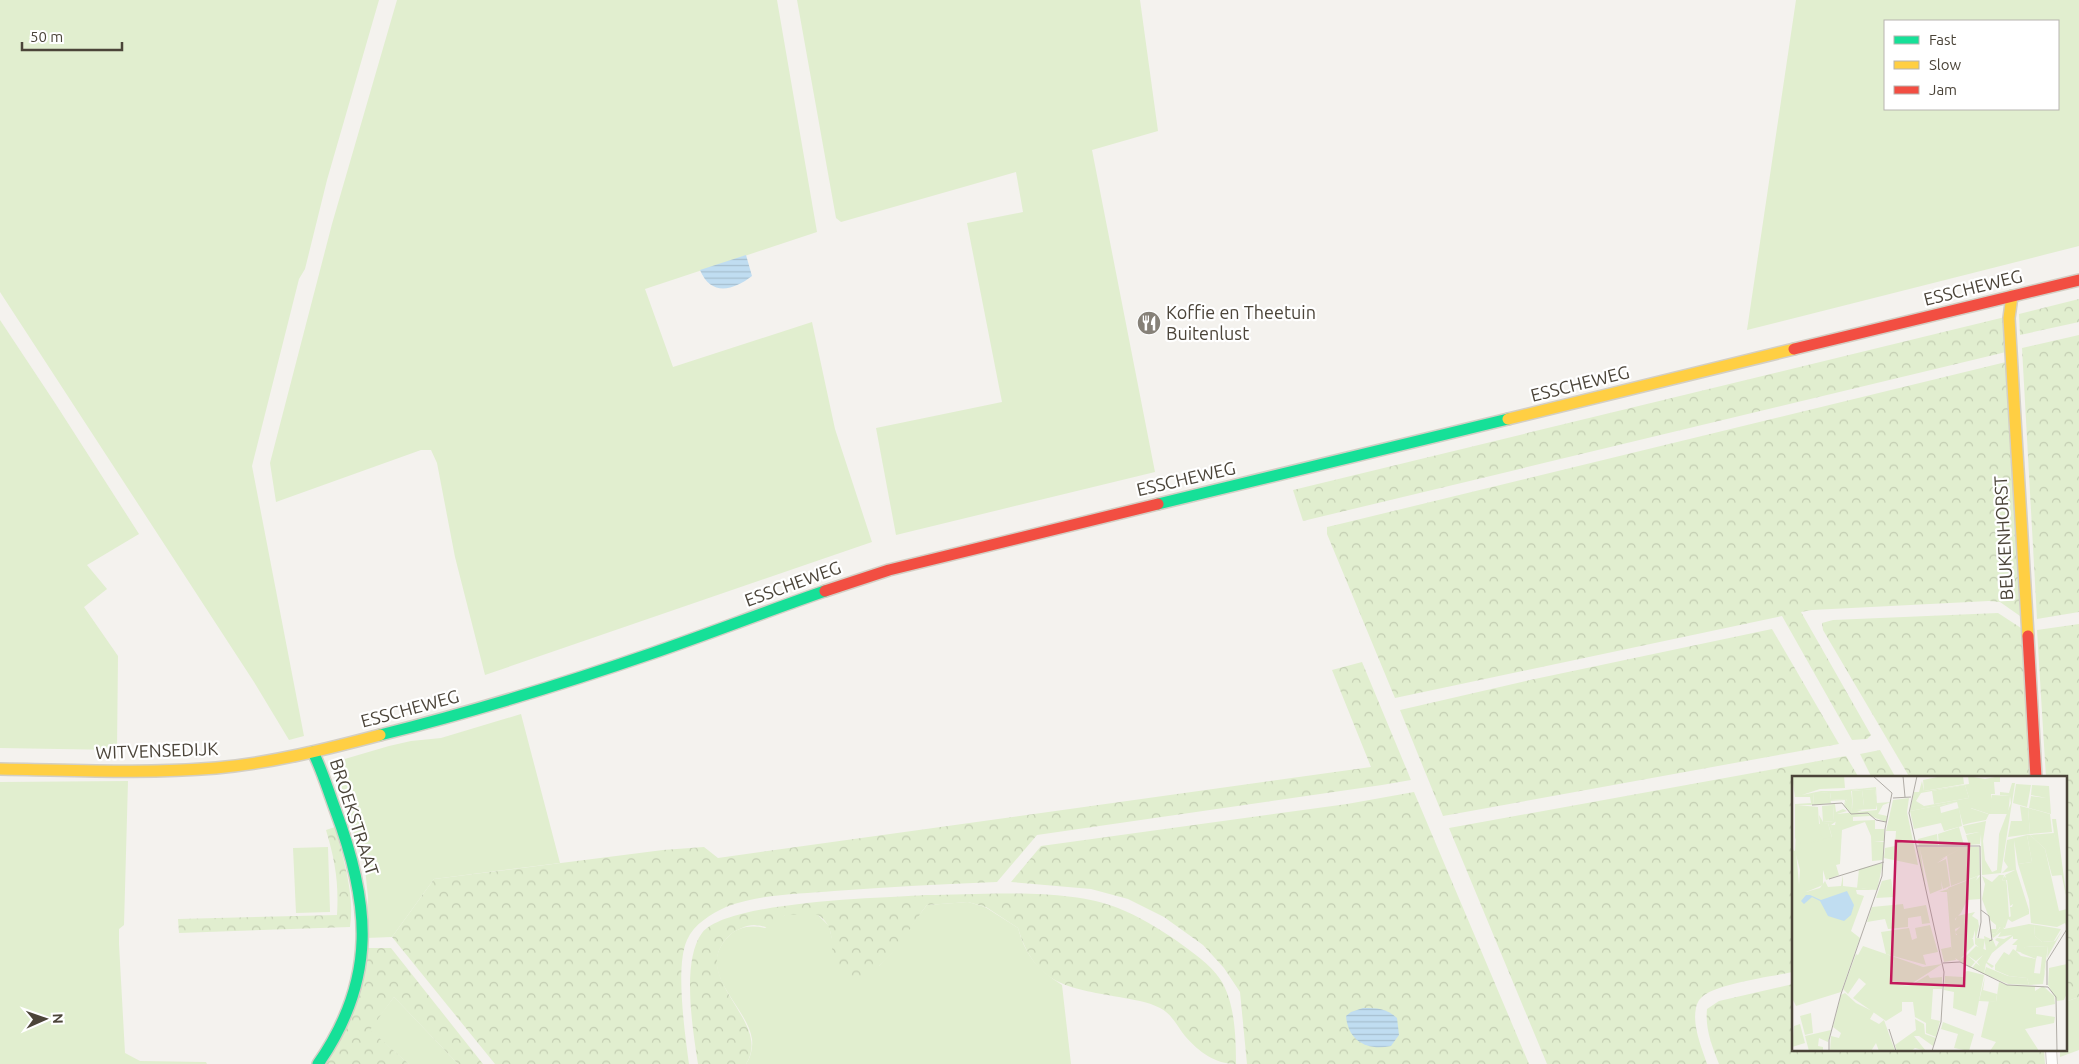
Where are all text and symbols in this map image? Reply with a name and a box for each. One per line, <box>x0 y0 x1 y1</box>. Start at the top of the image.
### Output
scale bar <box>22 20 122 52</box>
legend <box>1884 20 2059 110</box>
text: 50 m <box>30 28 63 45</box>
text: Fast <box>1929 31 1957 48</box>
text: Slow <box>1929 56 1962 73</box>
text: Jam <box>1929 81 1957 98</box>
street label: ESSCHEWEG <box>1921 265 2024 309</box>
place label: Koffie en Theetuin Buitenlust <box>1166 302 1316 343</box>
restaurant icon: Koffie en Theetuin Buitenlust <box>1136 310 1162 336</box>
street label: ESSCHEWEG <box>1528 361 1631 405</box>
street label: ESSCHEWEG <box>1134 457 1237 499</box>
street label: BEUKENHORST <box>1990 475 2016 601</box>
street label: ESSCHEWEG <box>742 556 844 610</box>
street label: ESSCHEWEG <box>358 685 461 731</box>
street label: WITVENSEDIJK <box>95 738 219 762</box>
street label: BROEKSTRAAT <box>327 756 383 878</box>
inset map <box>1792 776 2066 1052</box>
north arrow <box>20 994 70 1044</box>
text: N <box>50 1013 66 1024</box>

